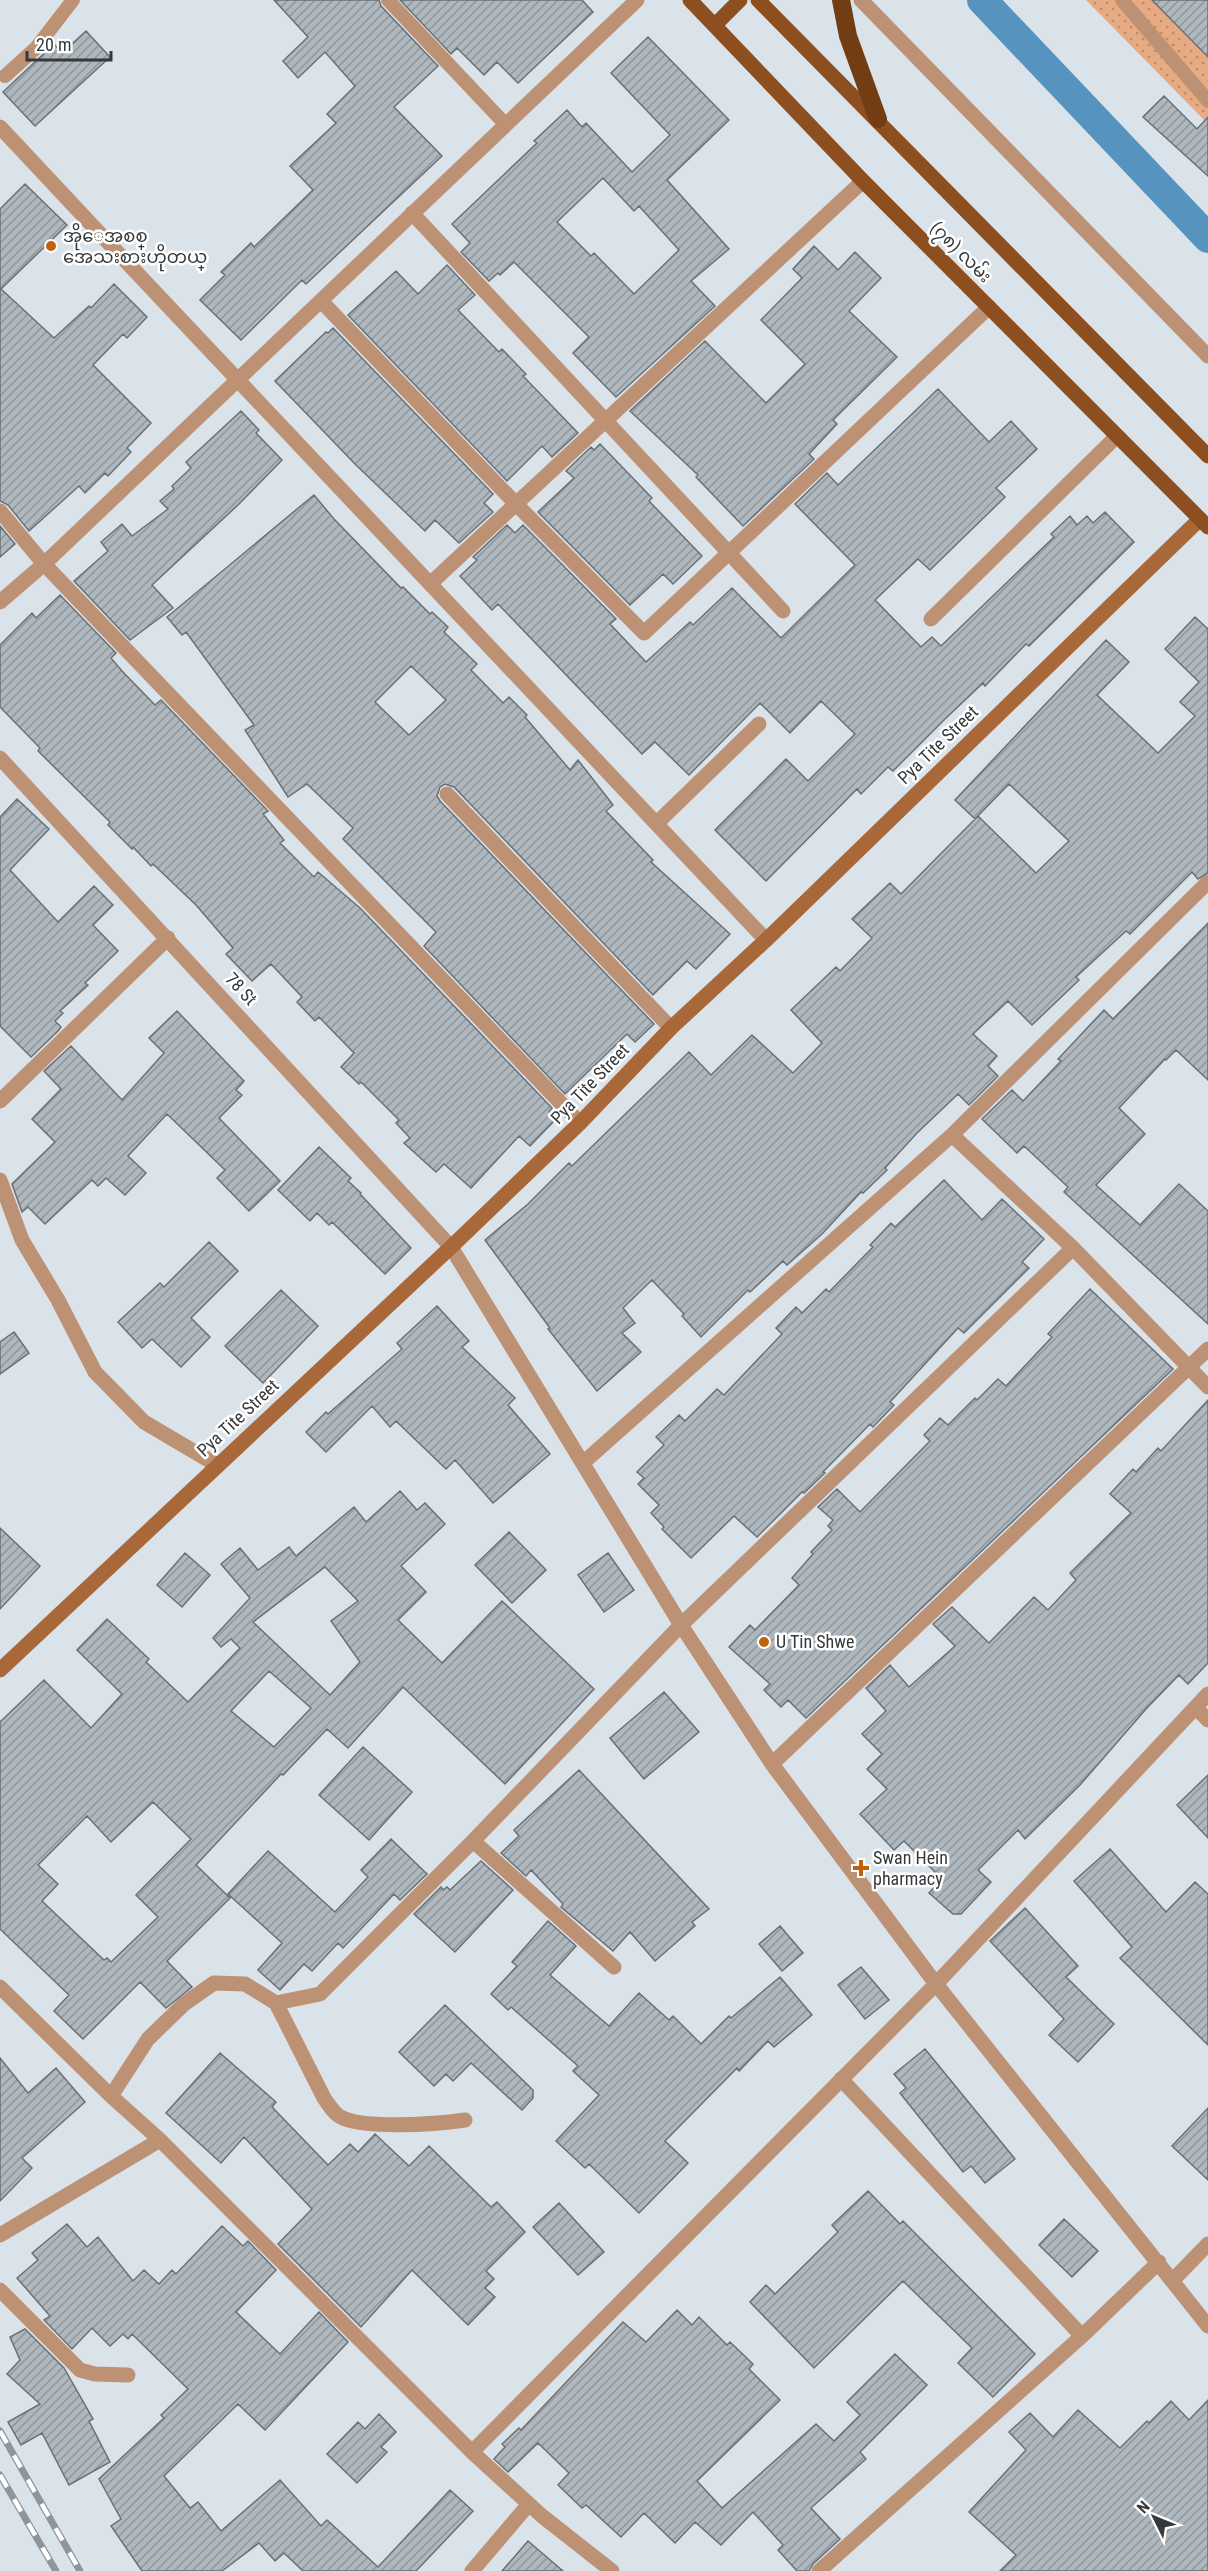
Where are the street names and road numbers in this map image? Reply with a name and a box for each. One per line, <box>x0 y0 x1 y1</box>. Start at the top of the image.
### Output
street label: (၇၈) လမ်း <box>923 215 998 290</box>
street label: Pya Tite Street <box>893 701 982 788</box>
street label: 78 St <box>221 968 262 1009</box>
street label: Pya Tite Street <box>546 1039 633 1128</box>
street label: Pya Tite Street <box>193 1375 283 1461</box>

